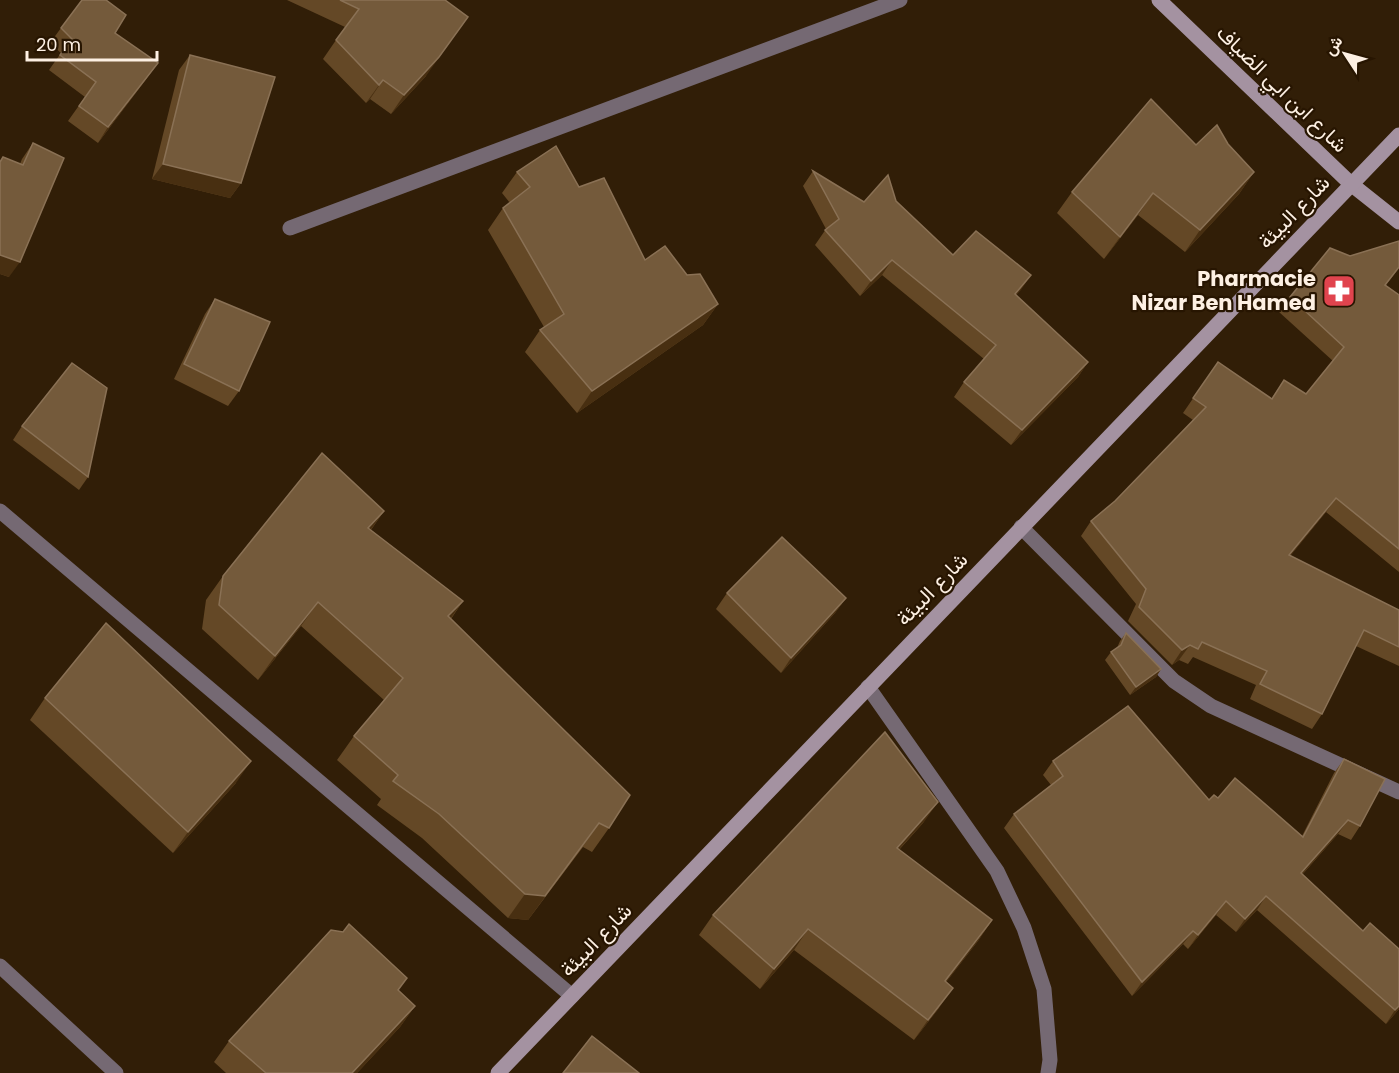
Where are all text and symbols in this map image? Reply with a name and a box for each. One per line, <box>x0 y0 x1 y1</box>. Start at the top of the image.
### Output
street label: شارع ابن ابي الضياف <box>1211 20 1353 158</box>
scale bar <box>27 24 158 62</box>
north arrow <box>1315 24 1375 84</box>
text: 20 m <box>36 32 81 57</box>
street label: شارع البيئة <box>1251 168 1336 255</box>
place label: Pharmacie Nizar Ben Hamed <box>1131 264 1316 317</box>
pharmacy icon: Pharmacie Nizar Ben Hamed <box>1321 273 1357 309</box>
street label: شارع البيئة <box>889 545 974 632</box>
street label: شارع البيئة <box>553 896 638 983</box>

